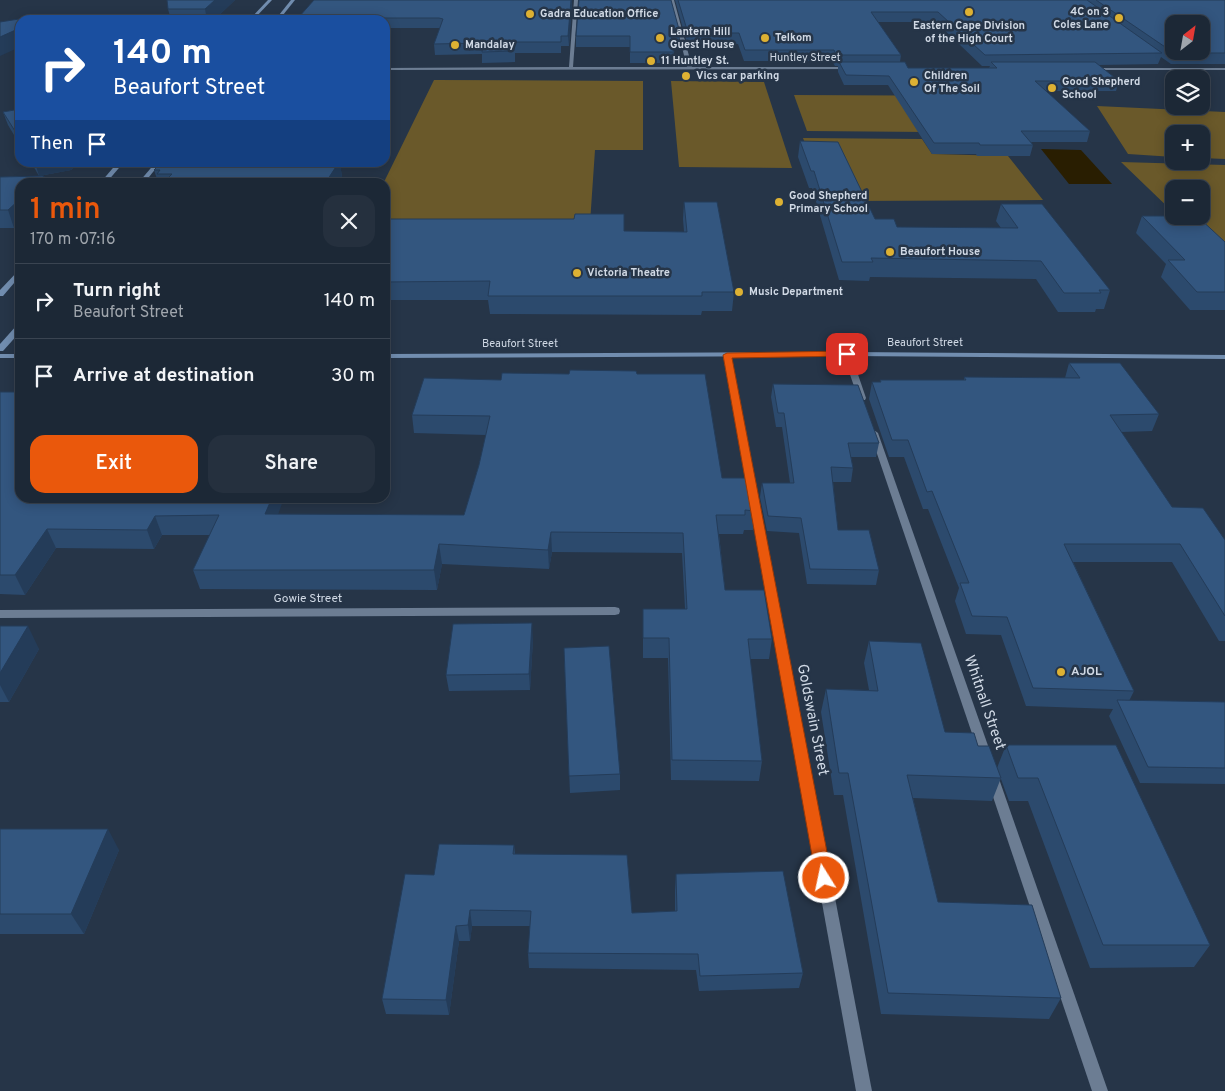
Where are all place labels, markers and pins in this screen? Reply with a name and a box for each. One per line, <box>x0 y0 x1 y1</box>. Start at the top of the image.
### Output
place label: 4C on 3 Coles Lane <box>1053 5 1109 32</box>
marker: Eastern Cape Division of the High Court <box>963 6 975 18</box>
place label: Gadra Education Office <box>540 7 658 21</box>
marker: Gadra Education Office <box>524 8 536 20</box>
marker: 4C on 3 Coles Lane <box>1113 12 1125 24</box>
place label: Eastern Cape Division of the High Court <box>913 19 1025 46</box>
place label: Lantern Hill Guest House <box>670 25 734 52</box>
place label: Telkom <box>775 31 812 45</box>
marker: Lantern Hill Guest House <box>654 32 666 44</box>
marker: Telkom <box>759 32 771 44</box>
place label: Mandalay <box>465 38 515 52</box>
marker: Mandalay <box>449 39 461 51</box>
place label: 11 Huntley St. <box>661 54 729 68</box>
marker: 11 Huntley St. <box>645 55 657 67</box>
place label: Vics car parking <box>696 69 779 83</box>
place label: Children Of The Soil <box>924 69 980 96</box>
marker: Vics car parking <box>680 70 692 82</box>
place label: Good Shepherd School <box>1062 75 1140 102</box>
marker: Children Of The Soil <box>908 76 920 88</box>
marker: Good Shepherd School <box>1046 82 1058 94</box>
place label: Good Shepherd Primary School <box>789 189 868 216</box>
marker: Good Shepherd Primary School <box>773 196 785 208</box>
place label: Beaufort House <box>900 245 980 259</box>
marker: Beaufort House <box>884 246 896 258</box>
place label: Victoria Theatre <box>587 266 670 280</box>
marker: Victoria Theatre <box>571 267 583 279</box>
place label: Music Department <box>749 285 843 299</box>
marker: Music Department <box>733 286 745 298</box>
pin <box>826 333 868 375</box>
place label: AJOL <box>1071 664 1102 680</box>
marker: AJOL <box>1055 666 1067 678</box>

